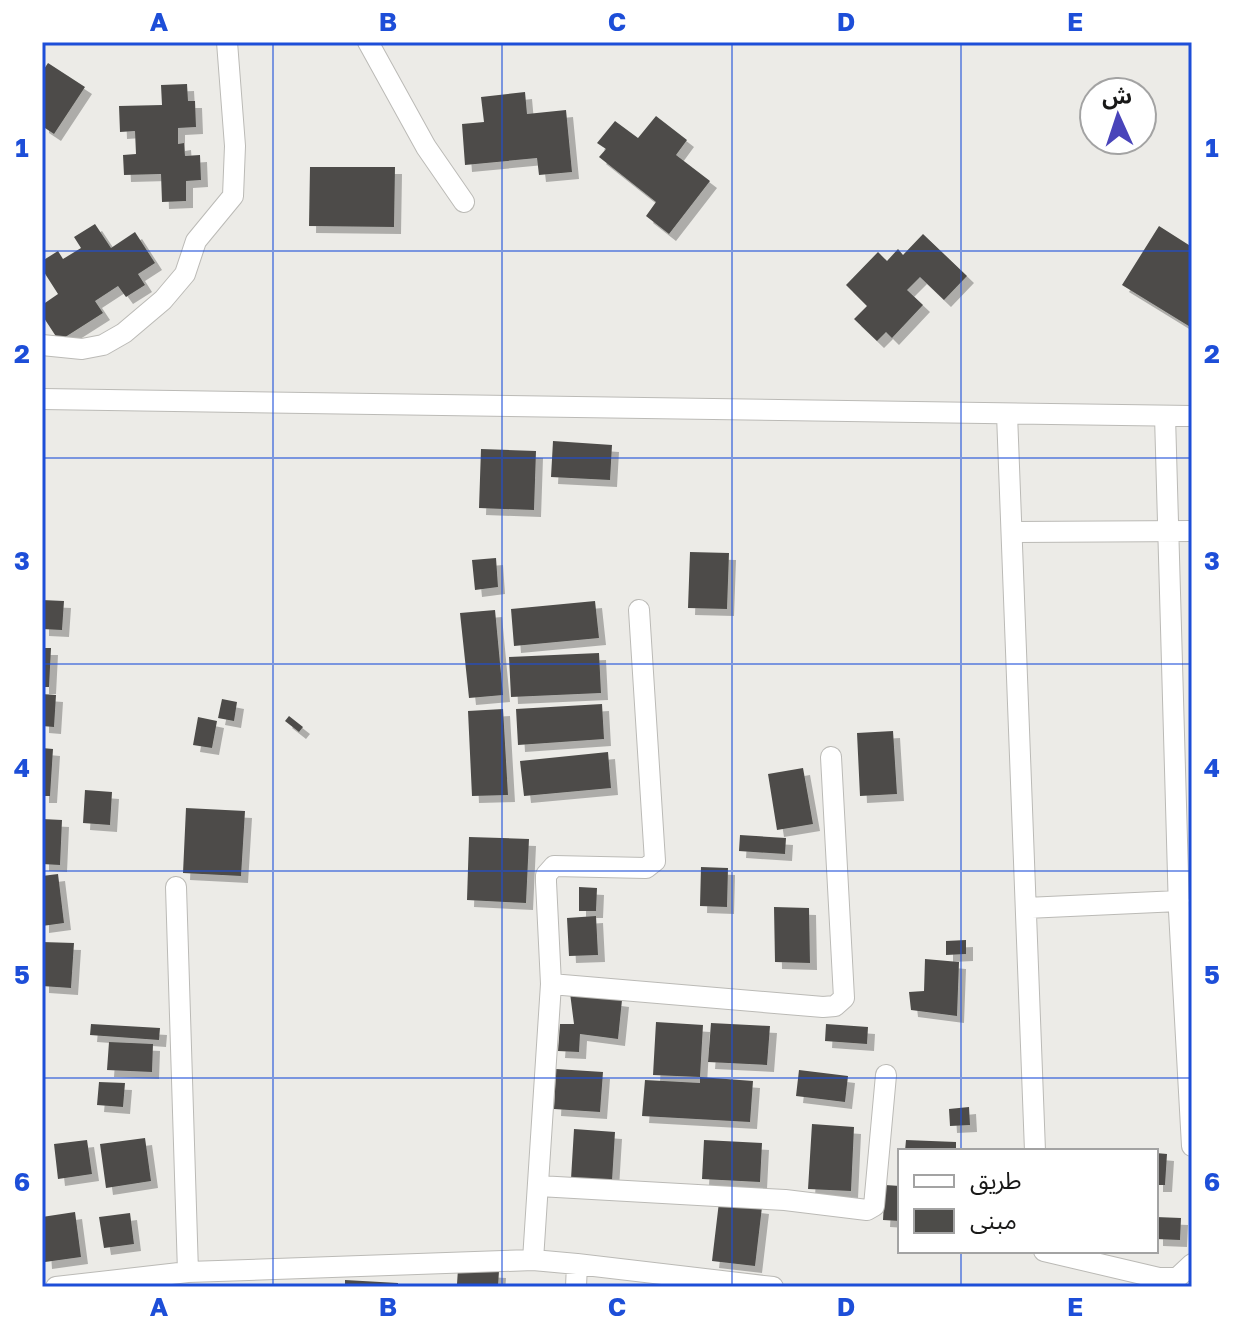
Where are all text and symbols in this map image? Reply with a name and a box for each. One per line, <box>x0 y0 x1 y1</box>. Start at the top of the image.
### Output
text: A <box>150 6 169 37</box>
text: B <box>379 6 397 37</box>
text: C <box>608 6 626 37</box>
text: D <box>837 6 855 37</box>
text: E <box>1067 6 1083 37</box>
north arrow <box>1078 76 1158 156</box>
text: ش <box>1101 81 1133 110</box>
text: 1 <box>15 132 29 163</box>
text: 1 <box>1205 132 1219 163</box>
text: 2 <box>14 338 30 369</box>
text: 2 <box>1204 338 1220 369</box>
text: 3 <box>14 545 30 576</box>
text: 3 <box>1204 545 1220 576</box>
text: 4 <box>14 752 30 783</box>
text: 4 <box>1204 752 1220 783</box>
text: 5 <box>14 959 30 990</box>
text: 5 <box>1204 959 1220 990</box>
legend <box>898 1149 1158 1253</box>
text: طريق <box>970 1165 1022 1196</box>
text: 6 <box>14 1166 30 1197</box>
text: 6 <box>1204 1166 1220 1197</box>
text: مبنى <box>970 1205 1017 1234</box>
text: A <box>150 1291 169 1322</box>
text: B <box>379 1291 397 1322</box>
text: C <box>608 1291 626 1322</box>
text: D <box>837 1291 855 1322</box>
text: E <box>1067 1291 1083 1322</box>

